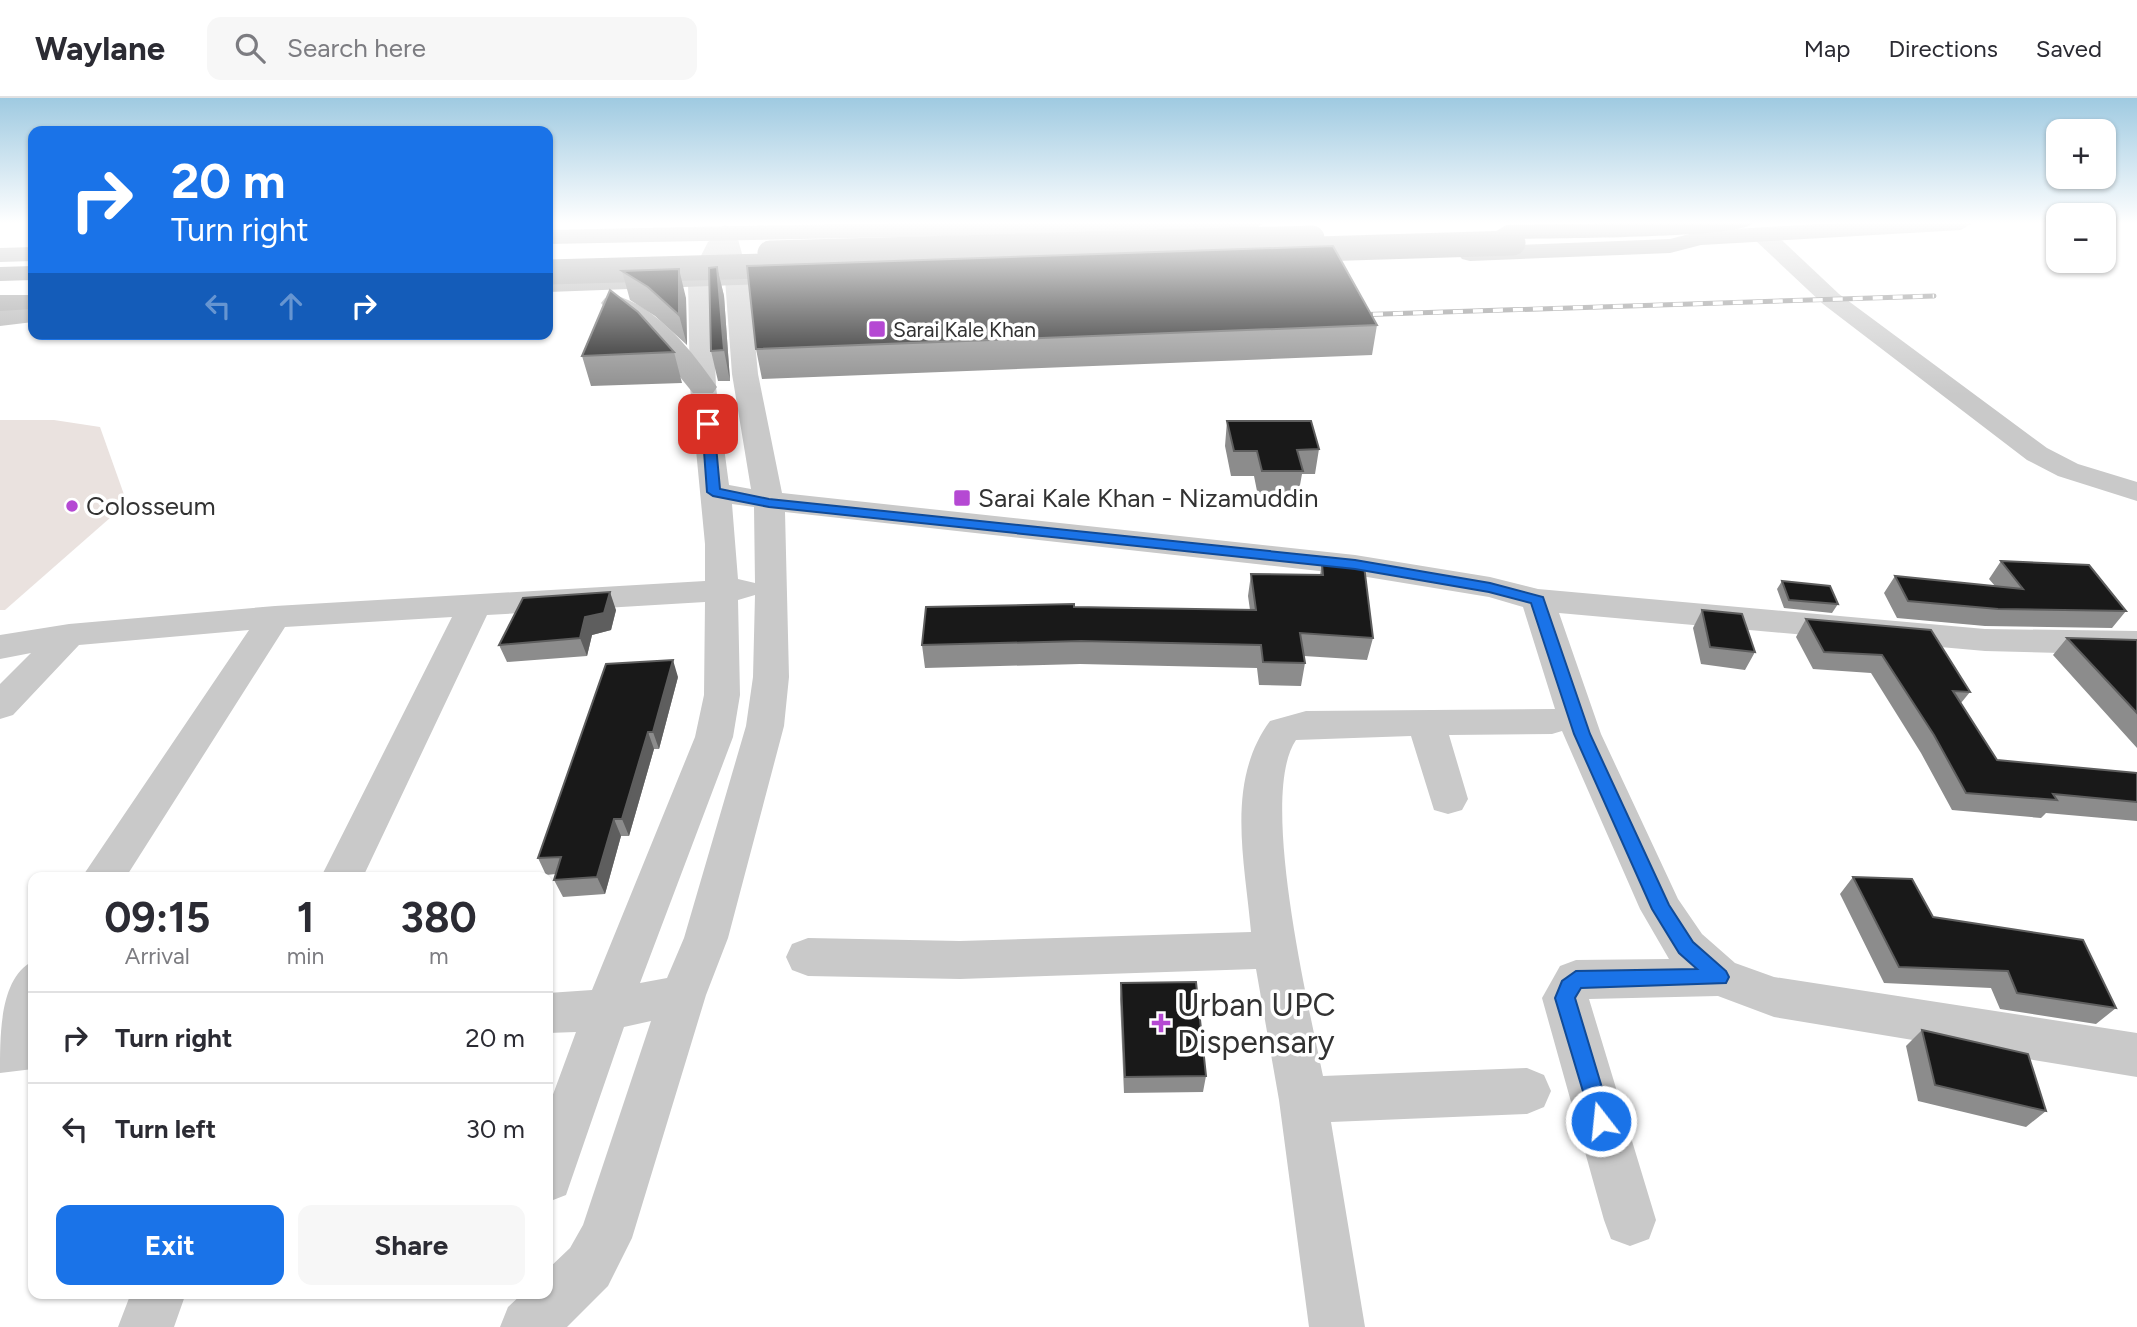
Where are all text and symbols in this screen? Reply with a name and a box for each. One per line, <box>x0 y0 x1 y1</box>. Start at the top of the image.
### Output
search box <box>207 17 697 80</box>
text: Waylane <box>35 29 165 68</box>
icon: search <box>231 29 269 67</box>
text: Search here <box>287 32 426 64</box>
text: Map <box>1804 34 1850 63</box>
text: Directions <box>1888 34 1998 63</box>
text: Saved <box>2036 34 2102 63</box>
map controls <box>2046 119 2116 273</box>
button: + <box>2046 119 2116 189</box>
text: 20 m <box>171 151 286 210</box>
icon: right <box>56 154 147 245</box>
button: − <box>2046 203 2116 273</box>
text: Turn right <box>171 211 309 249</box>
icon: left <box>199 287 237 325</box>
icon: ahead <box>272 287 310 325</box>
icon: right <box>345 287 383 325</box>
place label: Sarai Kale Khan <box>893 317 1036 342</box>
marker: Sarai Kale Khan <box>867 319 887 339</box>
pin <box>678 394 738 454</box>
icon: arrive <box>689 405 727 443</box>
place label: Sarai Kale Khan - Nizamuddin <box>978 482 1319 514</box>
marker: Sarai Kale Khan - Nizamuddin <box>952 488 972 508</box>
place label: Colosseum <box>86 490 216 522</box>
marker: Colosseum <box>64 498 80 514</box>
text: 09:15 <box>104 892 211 943</box>
text: 1 <box>297 892 314 943</box>
text: 380 <box>401 892 477 943</box>
text: Arrival <box>125 942 190 970</box>
text: min <box>287 942 324 970</box>
text: m <box>429 942 448 970</box>
place label: Urban UPC Dispensary <box>1177 986 1336 1061</box>
marker: Urban UPC Dispensary <box>1151 1013 1171 1033</box>
icon: right <box>56 1019 94 1057</box>
text: Turn right <box>115 1022 232 1054</box>
text: 20 m <box>465 1022 525 1054</box>
position arrow <box>1564 1084 1638 1158</box>
icon: left <box>56 1110 94 1148</box>
text: Turn left <box>115 1113 216 1145</box>
text: 30 m <box>466 1113 525 1145</box>
button: Exit <box>56 1205 284 1285</box>
button: Share <box>298 1205 525 1285</box>

